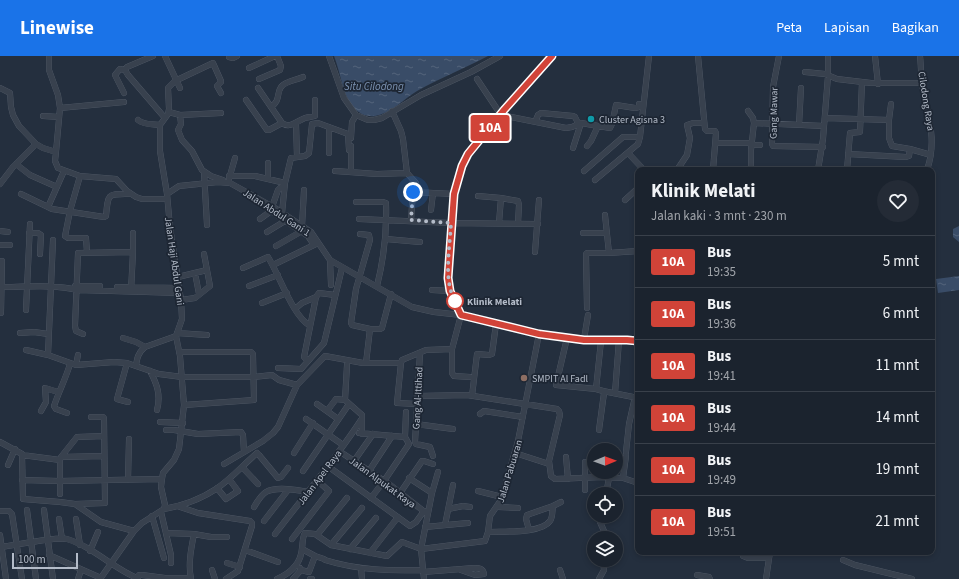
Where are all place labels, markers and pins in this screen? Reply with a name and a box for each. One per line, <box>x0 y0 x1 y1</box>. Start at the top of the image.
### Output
place label: Cluster Agisna 3 <box>599 113 665 127</box>
marker: Cluster Agisna 3 <box>586 114 596 124</box>
marker: Klinik Melati <box>446 292 464 310</box>
place label: Klinik Melati <box>467 295 522 309</box>
place label: SMPIT Al Fadl <box>532 372 588 386</box>
marker: SMPIT Al Fadl <box>519 373 529 383</box>

